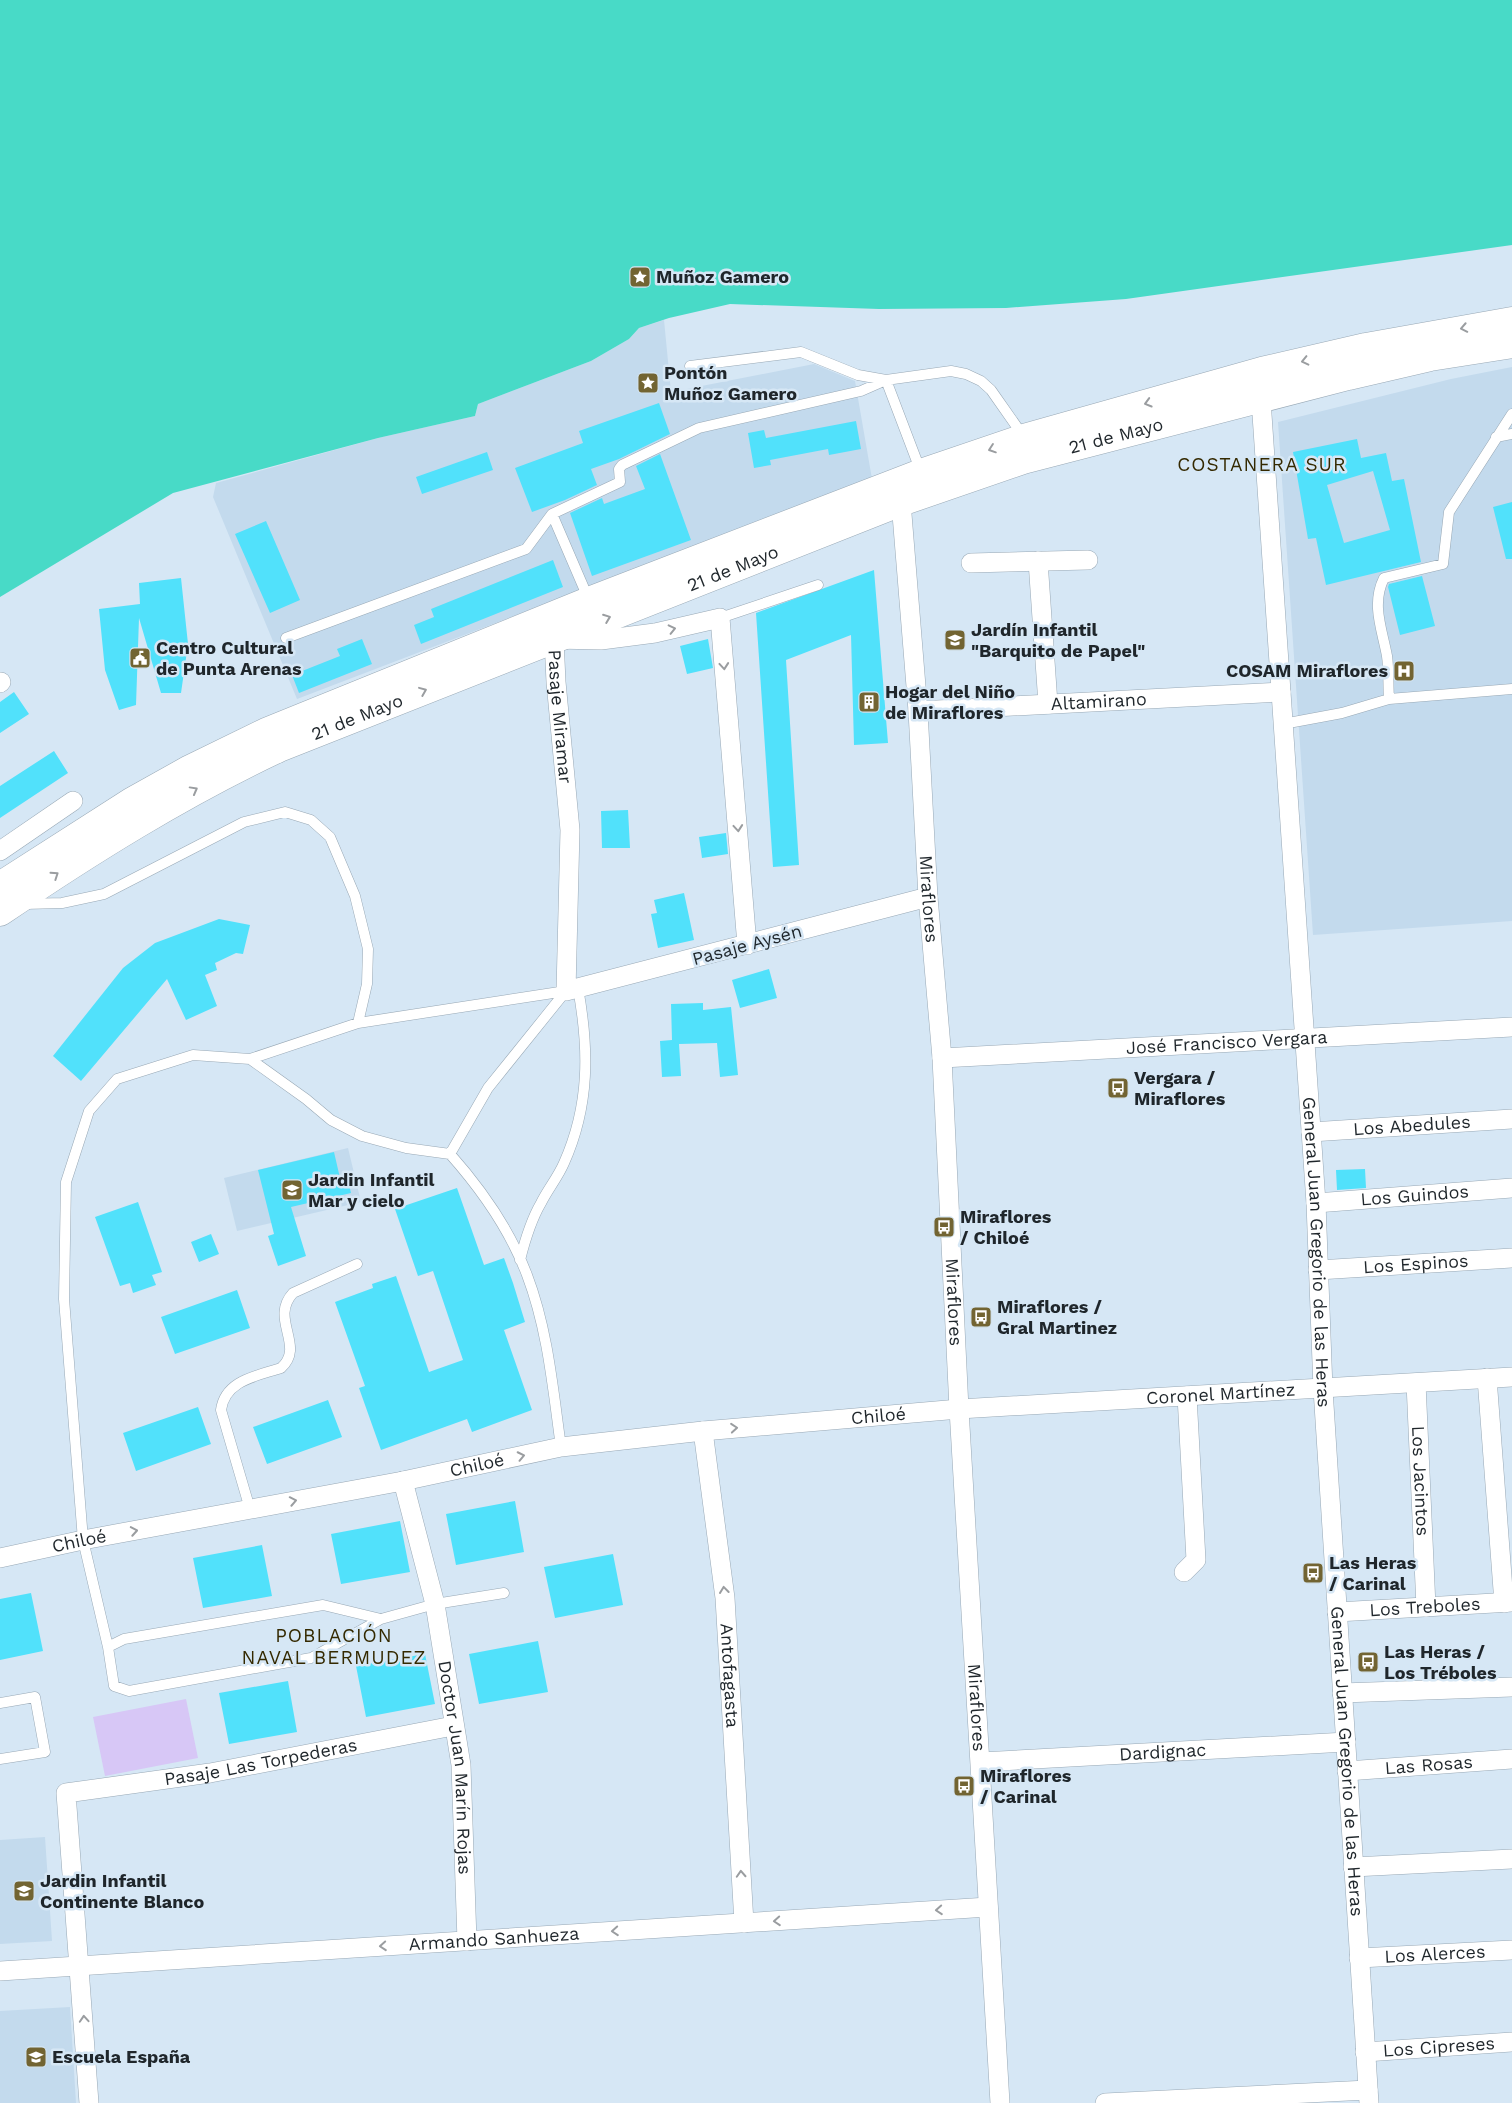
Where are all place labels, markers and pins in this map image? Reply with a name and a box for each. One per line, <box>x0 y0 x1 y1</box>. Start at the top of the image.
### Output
place icon: Muñoz Gamero <box>628 265 652 289</box>
place label: Muñoz Gamero <box>656 266 789 287</box>
place label: Pontón Muñoz Gamero <box>664 362 797 404</box>
place icon: Pontón Muñoz Gamero <box>636 371 660 395</box>
place label: Jardín Infantil "Barquito de Papel" <box>971 619 1145 661</box>
school or university icon: Jardín Infantil "Barquito de Papel" <box>943 628 967 652</box>
place label: Centro Cultural de Punta Arenas <box>156 637 302 679</box>
public building icon: Centro Cultural de Punta Arenas <box>128 646 152 670</box>
hospital icon: COSAM Miraflores <box>1392 659 1416 683</box>
place label: COSAM Miraflores <box>1226 660 1388 681</box>
place label: Hogar del Niño de Miraflores <box>885 681 1015 723</box>
building icon: Hogar del Niño de Miraflores <box>857 690 881 714</box>
place label: Vergara / Miraflores <box>1134 1067 1226 1109</box>
bus stop icon: Vergara / Miraflores <box>1106 1076 1130 1100</box>
place label: Jardin Infantil Mar y cielo <box>308 1169 435 1211</box>
school or university icon: Jardin Infantil Mar y cielo <box>280 1178 304 1202</box>
place label: Miraflores / Chiloé <box>960 1206 1052 1248</box>
bus stop icon: Miraflores / Chiloé <box>932 1215 956 1239</box>
place label: Miraflores / Gral Martinez <box>997 1296 1117 1338</box>
bus stop icon: Miraflores / Gral Martinez <box>969 1305 993 1329</box>
place label: Las Heras / Carinal <box>1329 1552 1417 1594</box>
bus stop icon: Las Heras / Carinal <box>1301 1561 1325 1585</box>
place label: Las Heras / Los Tréboles <box>1384 1641 1497 1683</box>
bus stop icon: Las Heras / Los Tréboles <box>1356 1650 1380 1674</box>
place label: Miraflores / Carinal <box>980 1765 1072 1807</box>
bus stop icon: Miraflores / Carinal <box>952 1774 976 1798</box>
place label: Jardin Infantil Continente Blanco <box>40 1870 205 1912</box>
school or university icon: Jardin Infantil Continente Blanco <box>12 1879 36 1903</box>
school or university icon: Escuela España <box>24 2045 48 2069</box>
place label: Escuela España <box>52 2046 191 2067</box>

